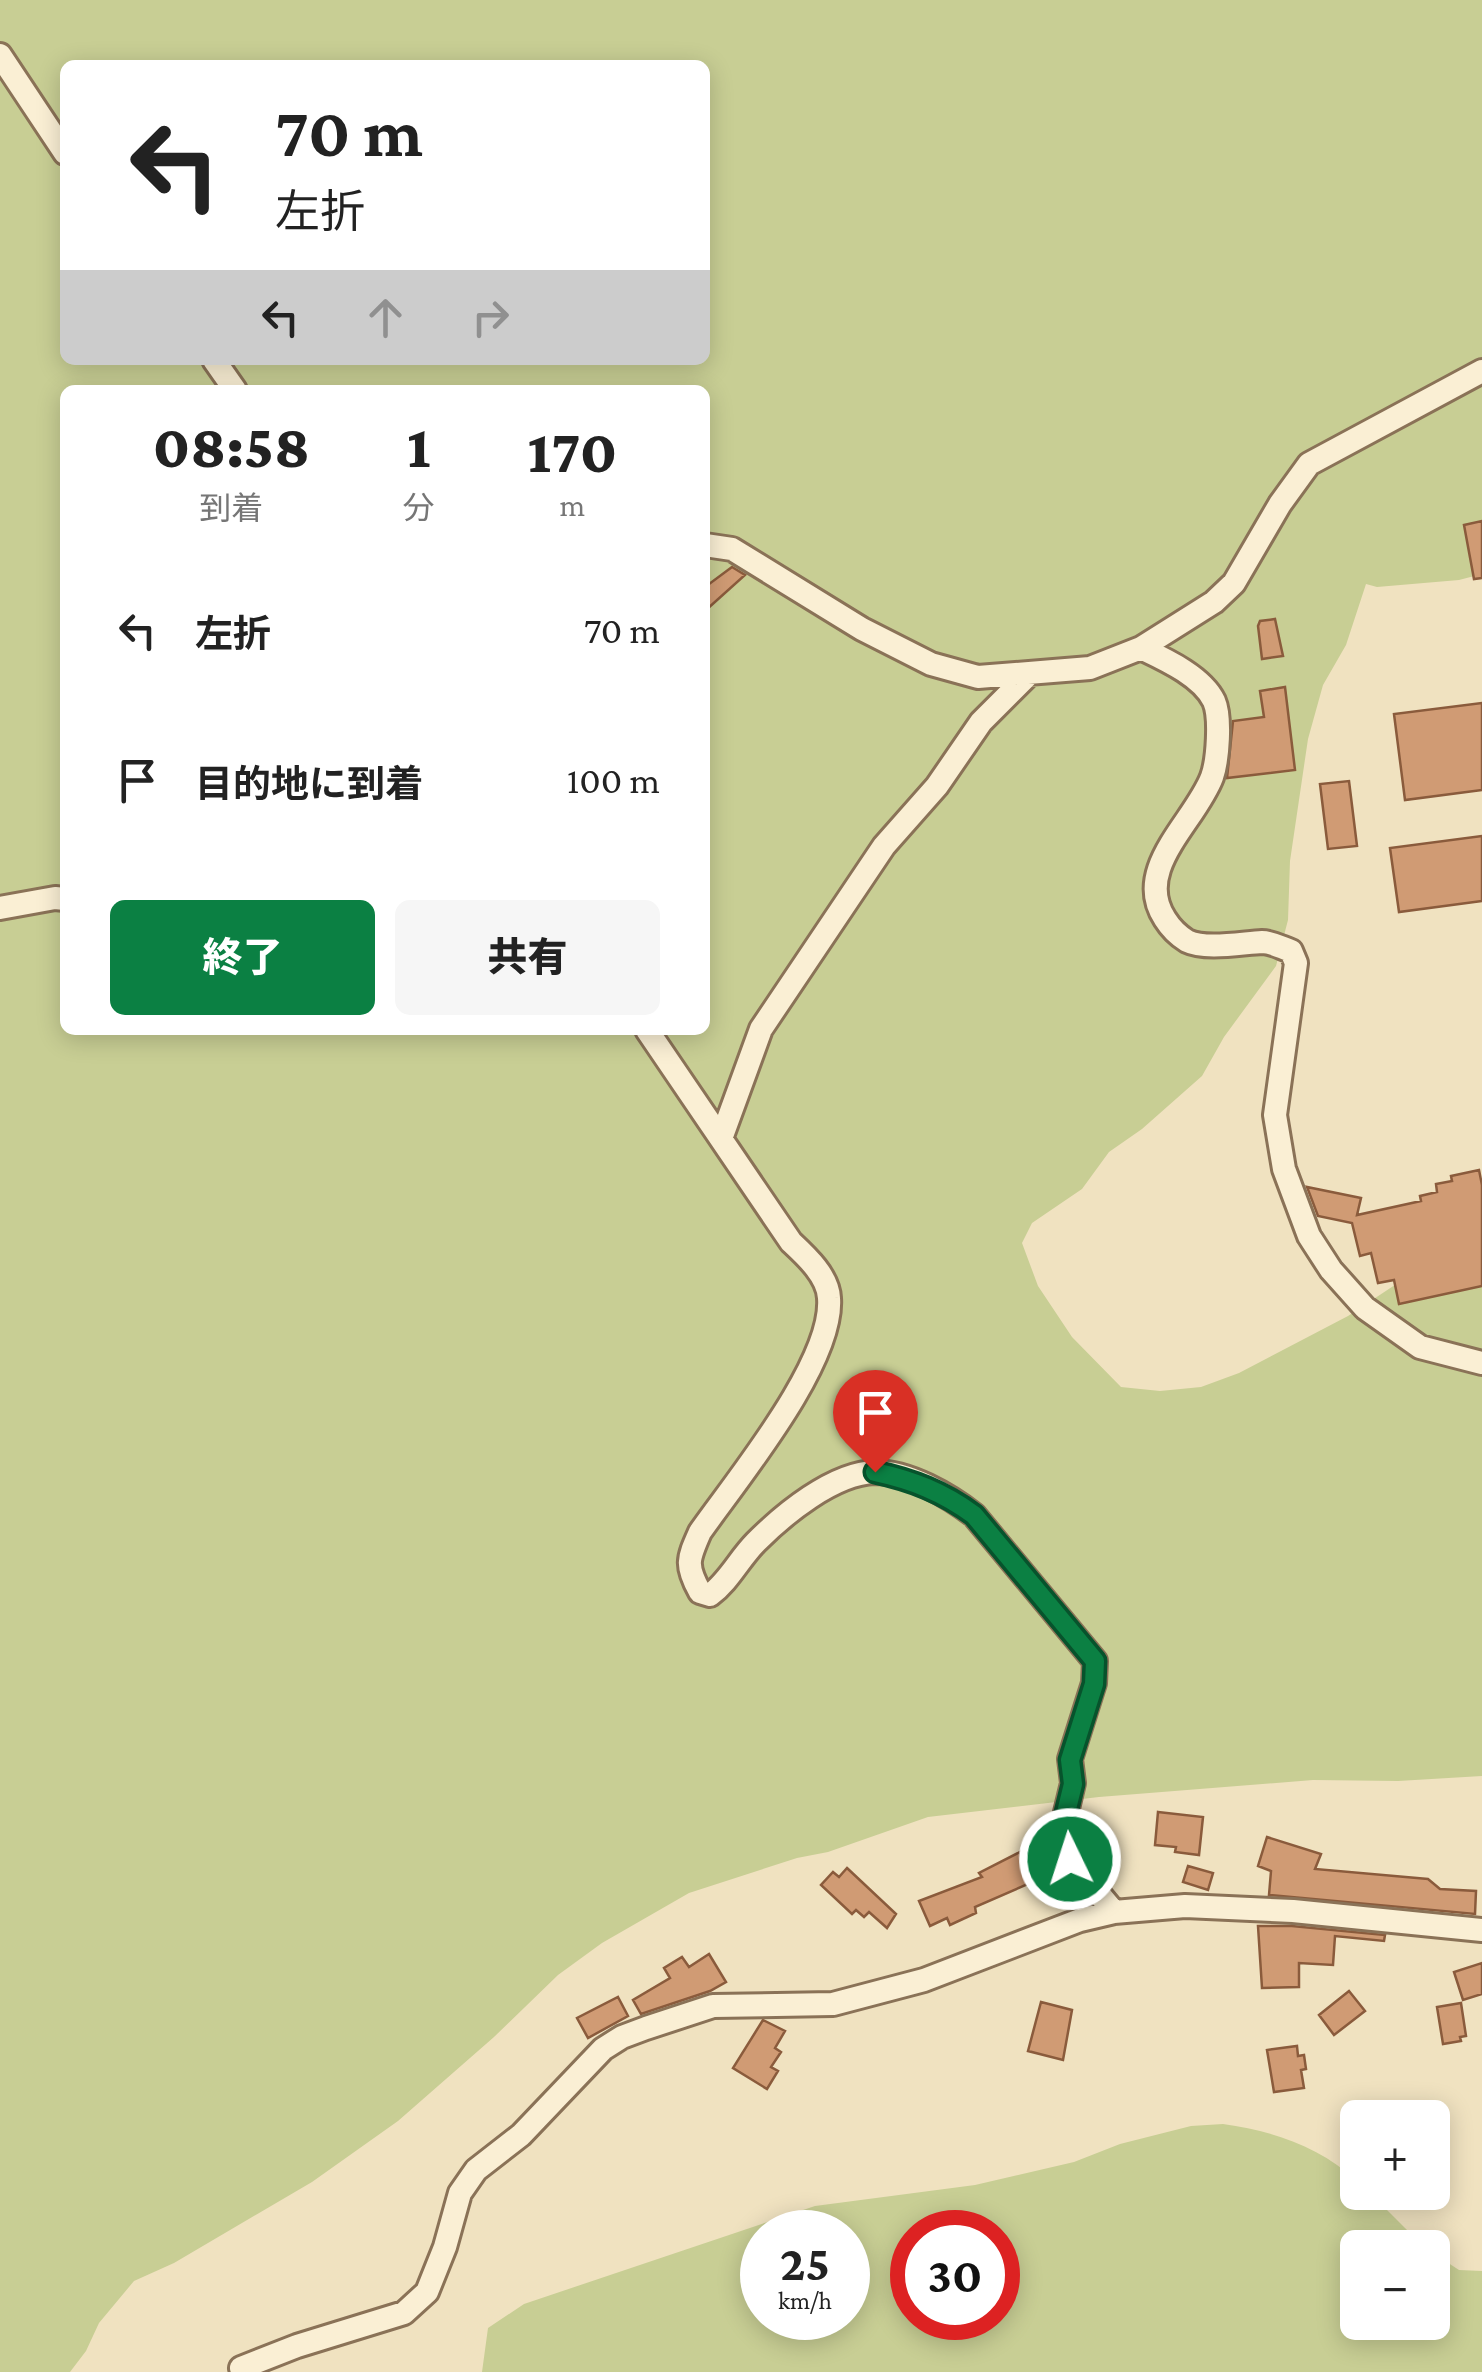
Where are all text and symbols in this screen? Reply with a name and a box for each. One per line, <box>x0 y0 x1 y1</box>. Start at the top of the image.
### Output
text: 70 m <box>275 93 423 171</box>
icon: left <box>110 100 240 230</box>
text: 左折 <box>275 187 365 237</box>
icon: left <box>253 290 308 345</box>
icon: ahead <box>358 290 413 345</box>
icon: right <box>463 290 518 345</box>
text: 08:58 <box>153 413 310 480</box>
text: 1 <box>407 413 430 480</box>
text: 170 <box>527 418 617 485</box>
text: m <box>559 487 585 523</box>
text: 到着 <box>199 490 263 526</box>
text: 分 <box>403 490 435 526</box>
icon: left <box>110 603 165 658</box>
text: 70 m <box>584 609 660 651</box>
text: 左折 <box>195 613 271 655</box>
icon: arrive <box>110 753 165 808</box>
text: 100 m <box>567 759 660 801</box>
text: 目的地に到着 <box>195 763 423 805</box>
button: 終了 <box>110 900 375 1015</box>
button: 共有 <box>395 900 660 1015</box>
pin <box>833 1370 918 1473</box>
icon: arrive <box>848 1385 903 1440</box>
position arrow <box>1018 1807 1122 1911</box>
map controls <box>1340 2100 1450 2340</box>
button: + <box>1340 2100 1450 2210</box>
speed limit sign: 30 <box>890 2210 1020 2340</box>
button: − <box>1340 2230 1450 2340</box>
text: 25 <box>780 2235 830 2291</box>
text: km/h <box>778 2287 832 2314</box>

